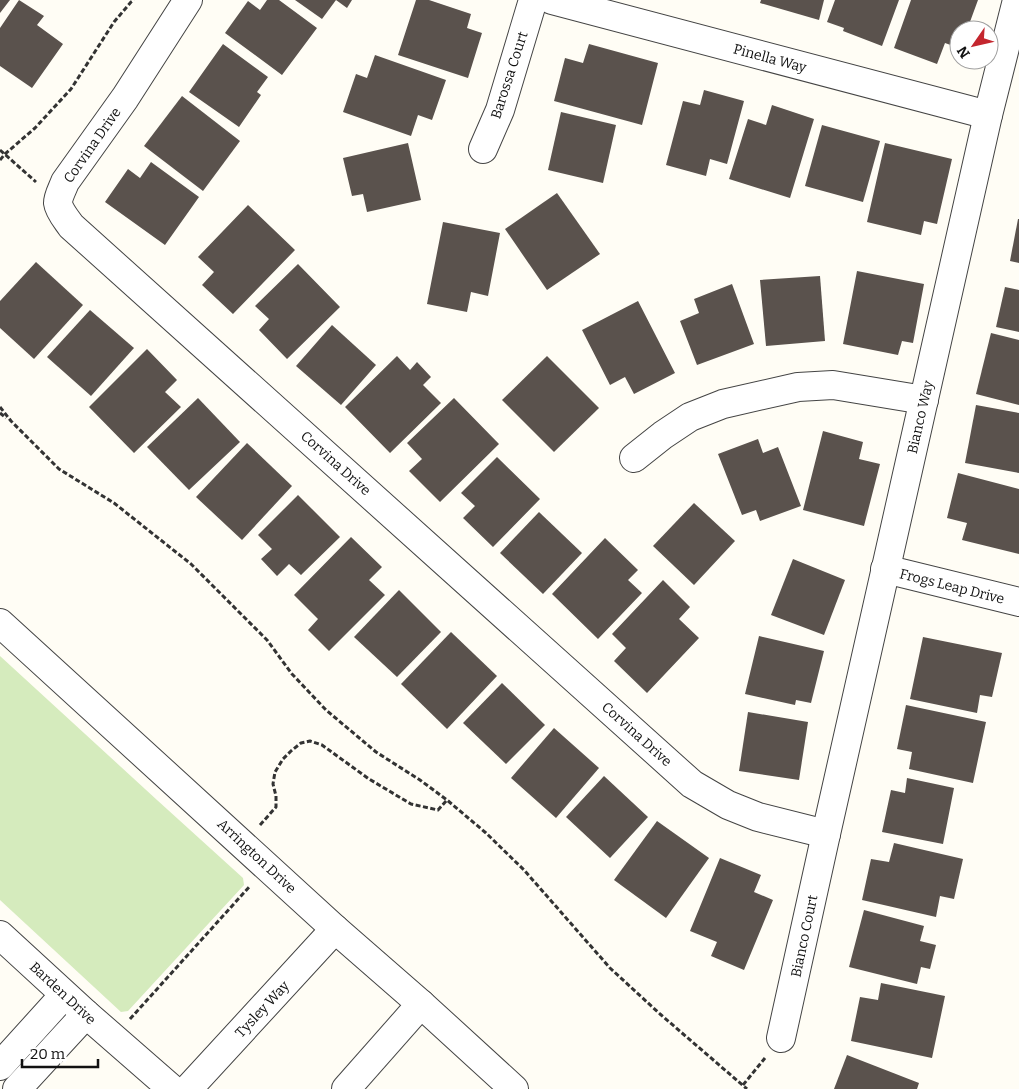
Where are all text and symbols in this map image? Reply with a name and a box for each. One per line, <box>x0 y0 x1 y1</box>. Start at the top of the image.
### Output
north arrow <box>949 20 999 70</box>
street label: Barossa Court <box>487 29 532 121</box>
street label: Pinella Way <box>731 41 809 77</box>
text: N <box>953 43 974 61</box>
street label: Corvina Drive <box>60 104 125 186</box>
street label: Bianco Way <box>904 378 937 455</box>
street label: Corvina Drive <box>297 428 374 499</box>
street label: Frogs Leap Drive <box>898 565 1006 608</box>
street label: Corvina Drive <box>598 699 675 770</box>
street label: Arrington Drive <box>214 816 300 897</box>
street label: Bianco Court <box>787 893 822 979</box>
street label: Barden Drive <box>26 958 99 1028</box>
street label: Tysley Way <box>232 977 293 1041</box>
scale bar <box>22 1036 99 1068</box>
text: 20 m <box>30 1045 66 1063</box>

